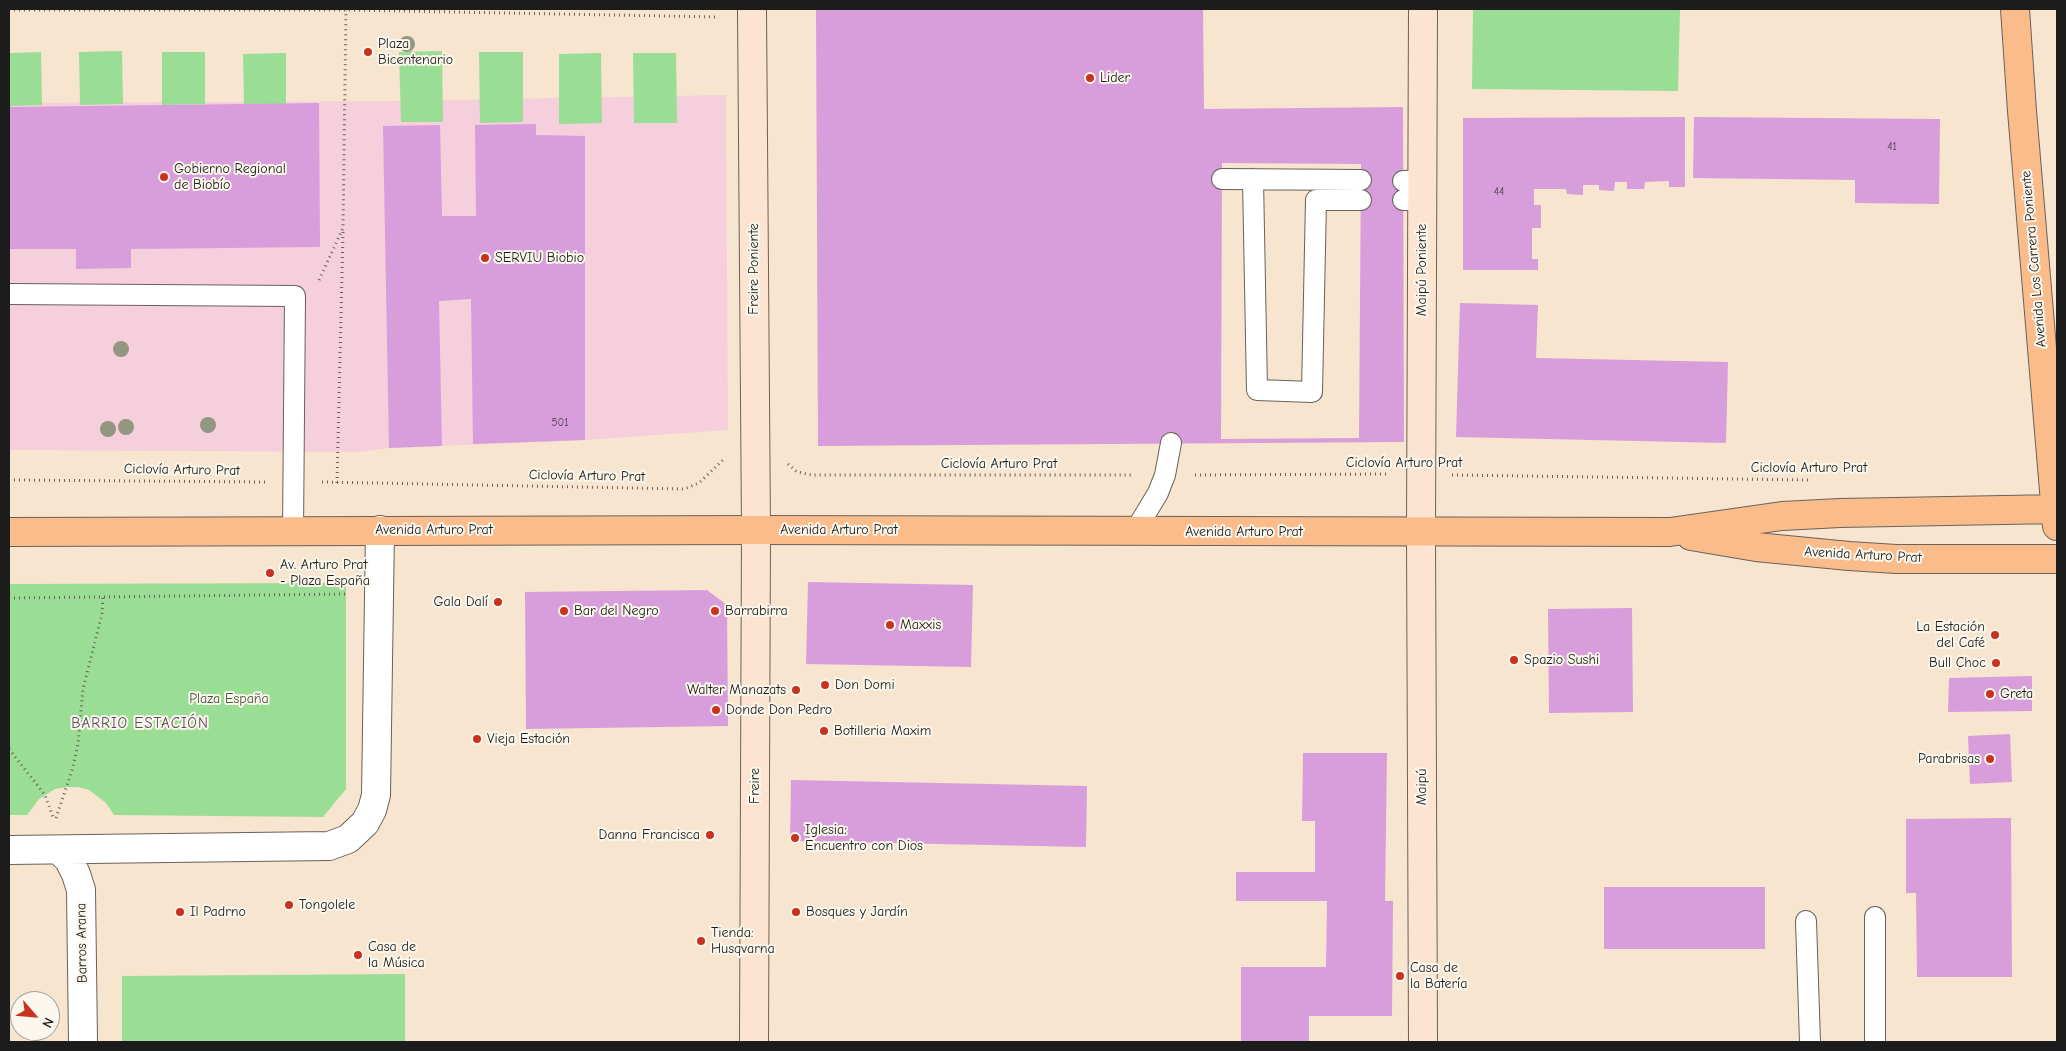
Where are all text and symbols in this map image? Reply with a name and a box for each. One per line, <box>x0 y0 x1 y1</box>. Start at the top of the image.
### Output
place label: Plaza Bicentenario <box>378 36 453 68</box>
marker: Plaza Bicentenario <box>362 46 374 58</box>
place label: Lider <box>1100 70 1130 86</box>
marker: Lider <box>1084 72 1096 84</box>
house number: 41 <box>1887 140 1897 154</box>
place label: Gobierno Regional de Biobío <box>174 161 286 193</box>
street label: Avenida Los Carrera Poniente <box>2018 170 2050 348</box>
marker: Gobierno Regional de Biobío <box>158 171 170 183</box>
house number: 44 <box>1494 185 1504 199</box>
street label: Freire Poniente <box>746 223 762 315</box>
street label: Maipú Poniente <box>1414 224 1430 316</box>
place label: SERVIU Biobio <box>495 250 584 266</box>
marker: SERVIU Biobio <box>479 252 491 264</box>
house number: 501 <box>551 416 569 430</box>
street label: Ciclovía Arturo Prat <box>1346 455 1462 471</box>
street label: Ciclovía Arturo Prat <box>941 456 1057 472</box>
street label: Ciclovía Arturo Prat <box>1751 460 1867 476</box>
street label: Ciclovía Arturo Prat <box>124 461 240 479</box>
street label: Ciclovía Arturo Prat <box>529 467 645 485</box>
street label: Avenida Arturo Prat <box>375 522 493 538</box>
street label: Avenida Arturo Prat <box>780 522 898 538</box>
street label: Avenida Arturo Prat <box>1185 524 1303 540</box>
street label: Avenida Arturo Prat <box>1804 544 1922 566</box>
place label: Av. Arturo Prat - Plaza España <box>280 557 370 590</box>
marker: Av. Arturo Prat - Plaza España <box>264 567 276 579</box>
place label: Gala Dalí <box>433 594 488 610</box>
marker: Gala Dalí <box>492 596 504 608</box>
place label: Bar del Negro <box>574 603 659 619</box>
place label: Barrabirra <box>725 603 788 619</box>
marker: Bar del Negro <box>558 605 570 617</box>
marker: Barrabirra <box>709 605 721 617</box>
place label: Maxxis <box>900 617 941 633</box>
marker: Maxxis <box>884 619 896 631</box>
place label: La Estación del Café <box>1916 619 1985 652</box>
marker: La Estación del Café <box>1989 629 2001 641</box>
place label: Spazio Sushi <box>1524 652 1599 668</box>
marker: Spazio Sushi <box>1508 654 1520 666</box>
place label: Bull Choc <box>1929 655 1986 671</box>
marker: Bull Choc <box>1990 657 2002 669</box>
place label: Don Domi <box>835 677 895 693</box>
marker: Don Domi <box>819 679 831 691</box>
place label: Walter Manazats <box>687 682 786 698</box>
marker: Walter Manazats <box>790 684 802 696</box>
place label: Greta <box>2000 686 2033 702</box>
marker: Greta <box>1984 688 1996 700</box>
park label: Plaza España <box>189 691 269 707</box>
place label: Donde Don Pedro <box>726 702 832 718</box>
marker: Donde Don Pedro <box>710 704 722 716</box>
district label: BARRIO ESTACIÓN <box>69 715 211 733</box>
place label: Botilleria Maxim <box>834 723 931 739</box>
marker: Botilleria Maxim <box>818 725 830 737</box>
place label: Vieja Estación <box>487 731 570 747</box>
marker: Vieja Estación <box>471 733 483 745</box>
place label: Parabrisas <box>1918 751 1980 767</box>
marker: Parabrisas <box>1984 753 1996 765</box>
street label: Freire <box>747 768 763 804</box>
street label: Maipú <box>1414 769 1430 805</box>
place label: Iglesia: Encuentro con Dios <box>805 822 923 854</box>
place label: Danna Francisca <box>599 827 700 843</box>
marker: Danna Francisca <box>704 829 716 841</box>
marker: Iglesia: Encuentro con Dios <box>789 832 801 844</box>
place label: Tongolele <box>299 897 355 913</box>
marker: Tongolele <box>283 899 295 911</box>
street label: Barros Arana <box>73 903 91 983</box>
place label: Il Padrno <box>190 904 246 920</box>
place label: Bosques y Jardín <box>806 904 908 920</box>
marker: Il Padrno <box>174 906 186 918</box>
marker: Bosques y Jardín <box>790 906 802 918</box>
place label: Tienda: Husqvarna <box>711 925 775 958</box>
marker: Tienda: Husqvarna <box>695 935 707 947</box>
place label: Casa de la Música <box>368 939 425 972</box>
marker: Casa de la Música <box>352 949 364 961</box>
place label: Casa de la Batería <box>1410 960 1467 992</box>
marker: Casa de la Batería <box>1394 970 1406 982</box>
north arrow <box>10 991 60 1041</box>
text: N <box>38 1015 58 1031</box>

